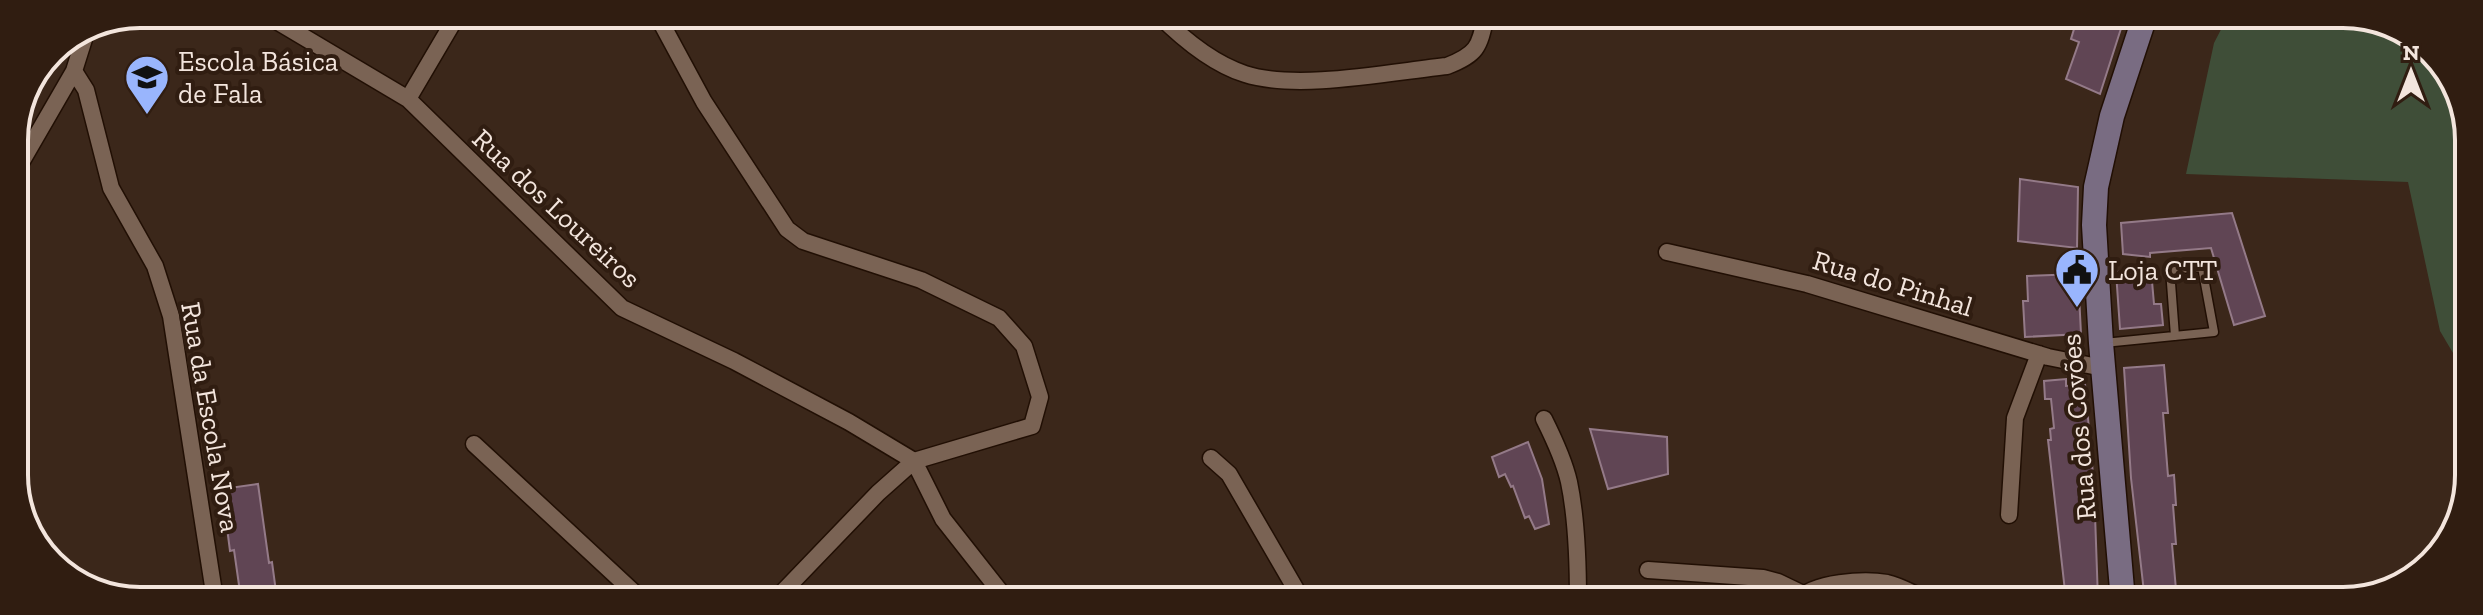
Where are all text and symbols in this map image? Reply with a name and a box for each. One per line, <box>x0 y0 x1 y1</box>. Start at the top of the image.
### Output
north arrow <box>2371 32 2451 112</box>
text: N <box>2403 39 2420 66</box>
place label: Escola Básica de Fala <box>178 45 339 110</box>
school or university icon: Escola Básica de Fala <box>123 53 171 116</box>
street label: Rua dos Loureiros <box>466 122 648 295</box>
street label: Rua do Pinhal <box>1809 243 1977 323</box>
public building icon: Loja CTT <box>2053 246 2101 309</box>
place label: Loja CTT <box>2108 254 2217 287</box>
street label: Rua da Escola Nova <box>174 299 247 535</box>
street label: Rua dos Covões <box>2054 332 2103 521</box>

